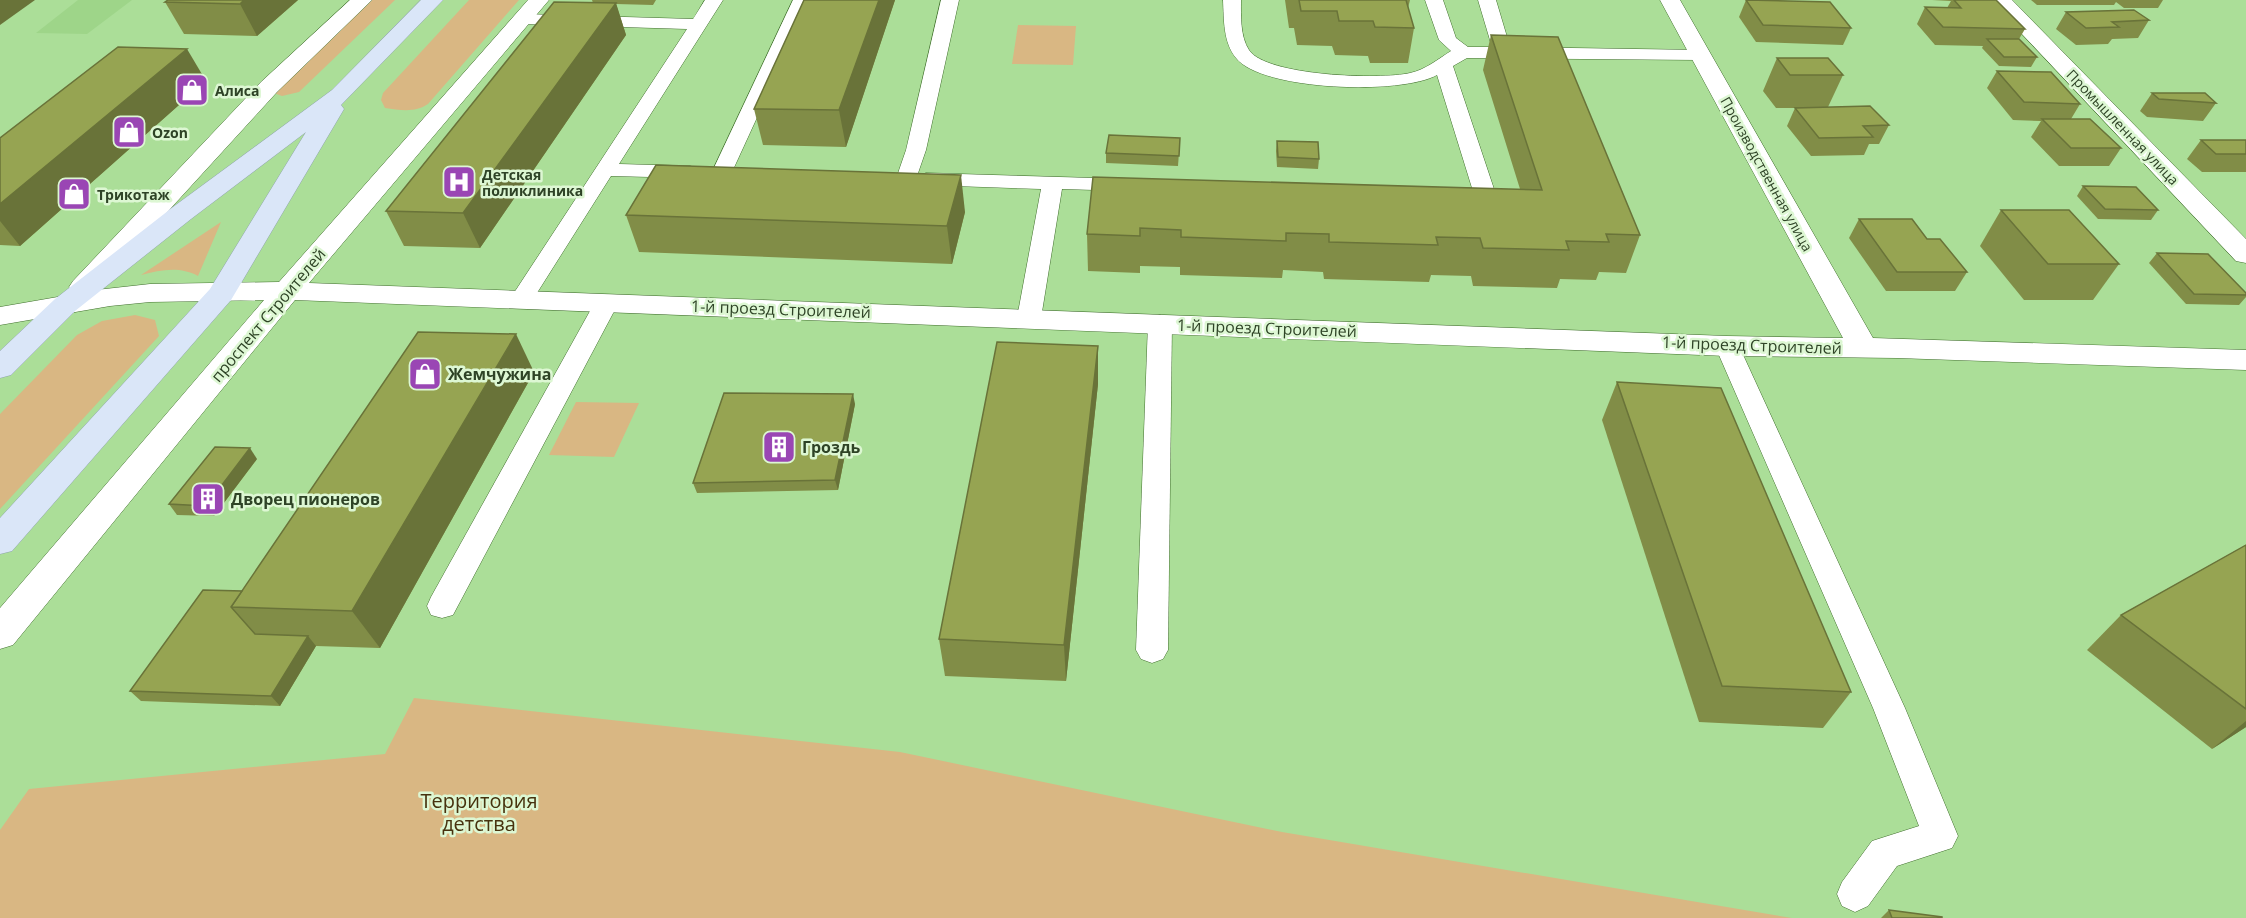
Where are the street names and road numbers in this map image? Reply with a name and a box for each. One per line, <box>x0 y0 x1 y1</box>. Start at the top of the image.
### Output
street label: Промышленная улица <box>2063 65 2183 189</box>
street label: Производственная улица <box>1717 93 1817 255</box>
street label: проспект Строителей <box>206 244 330 386</box>
street label: 1-й проезд Строителей <box>691 295 871 323</box>
street label: 1-й проезд Строителей <box>1177 314 1357 342</box>
street label: 1-й проезд Строителей <box>1662 331 1842 359</box>

